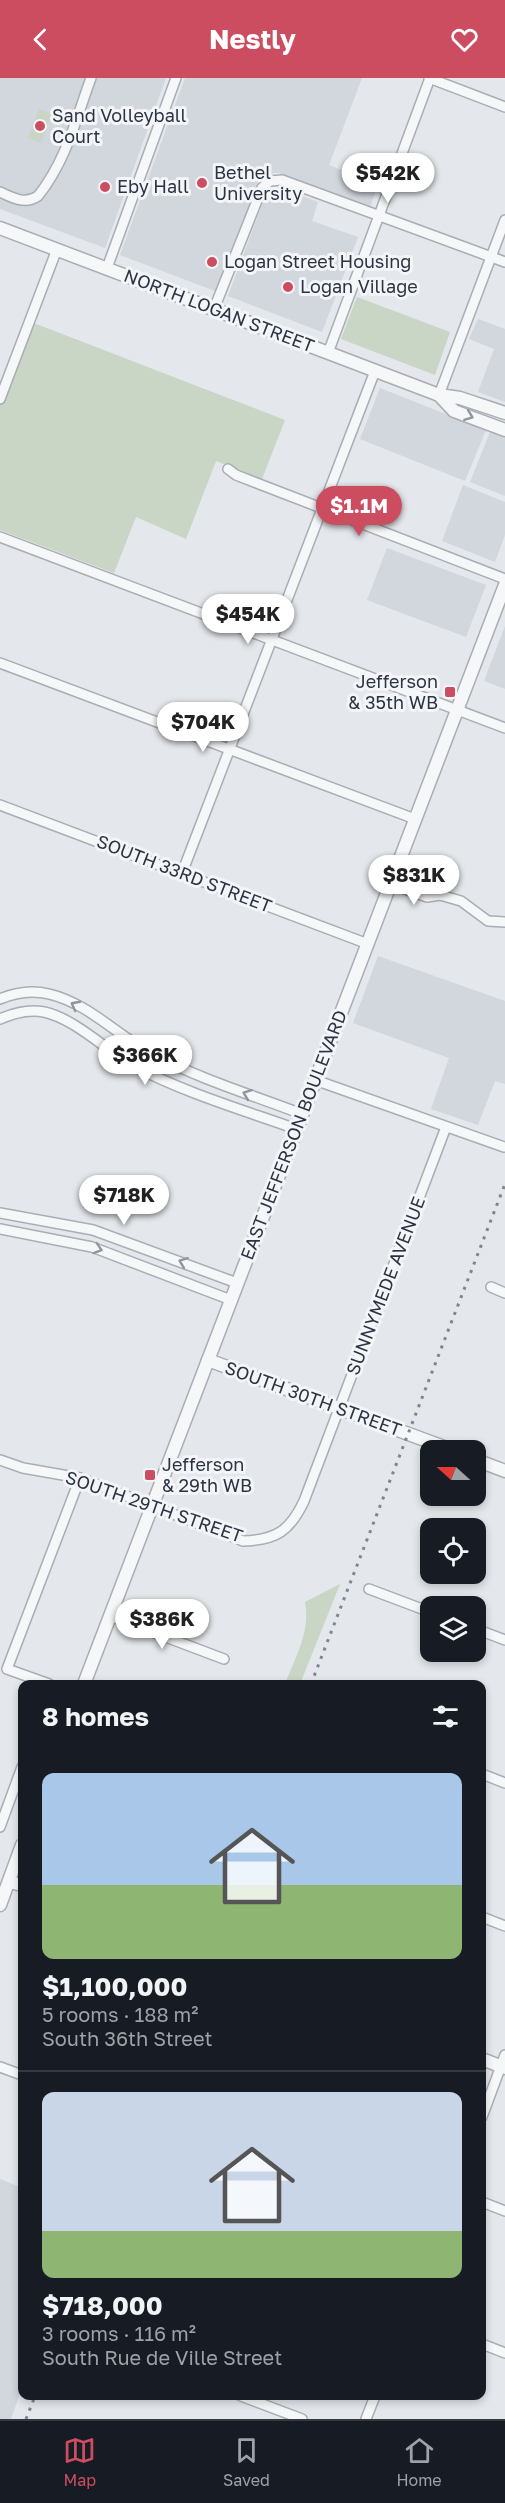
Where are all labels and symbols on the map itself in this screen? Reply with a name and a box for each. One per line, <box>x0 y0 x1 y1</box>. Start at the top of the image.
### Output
place label: Sand Volleyball Court <box>52 104 187 147</box>
marker: Sand Volleyball Court <box>33 119 47 133</box>
pin: $542K <box>346 153 430 204</box>
place label: Bethel University <box>214 161 302 204</box>
place label: Eby Hall <box>117 175 189 197</box>
marker: Bethel University <box>195 176 209 190</box>
marker: Eby Hall <box>98 180 112 194</box>
place label: Logan Street Housing <box>224 250 411 272</box>
marker: Logan Street Housing <box>205 255 219 269</box>
street label: NORTH LOGAN STREET <box>121 264 318 357</box>
place label: Logan Village <box>300 275 418 297</box>
marker: Logan Village <box>281 280 295 294</box>
one-way arrow <box>464 409 474 422</box>
pin: $1.1M <box>317 486 401 537</box>
pin: $454K <box>206 594 290 645</box>
place label: Jefferson & 35th WB <box>348 670 438 713</box>
marker: Jefferson & 35th WB <box>443 685 457 699</box>
pin: $704K <box>161 702 245 753</box>
street label: SOUTH 33RD STREET <box>94 830 275 917</box>
pin: $831K <box>372 855 456 906</box>
one-way arrow <box>71 1001 81 1012</box>
street label: EAST JEFFERSON BOULEVARD <box>235 1007 351 1263</box>
pin: $366K <box>103 1035 187 1086</box>
one-way arrow <box>243 1088 253 1101</box>
pin: $718K <box>82 1175 166 1226</box>
street label: SUNNYMEDE AVENUE <box>341 1193 429 1378</box>
one-way arrow <box>92 1242 103 1254</box>
one-way arrow <box>178 1257 189 1270</box>
street label: SOUTH 30TH STREET <box>222 1356 405 1440</box>
north arrow <box>420 1440 486 1506</box>
place label: Jefferson & 29th WB <box>162 1453 252 1496</box>
street label: SOUTH 29TH STREET <box>63 1465 246 1547</box>
marker: Jefferson & 29th WB <box>143 1468 157 1482</box>
pin: $386K <box>120 1599 204 1650</box>

